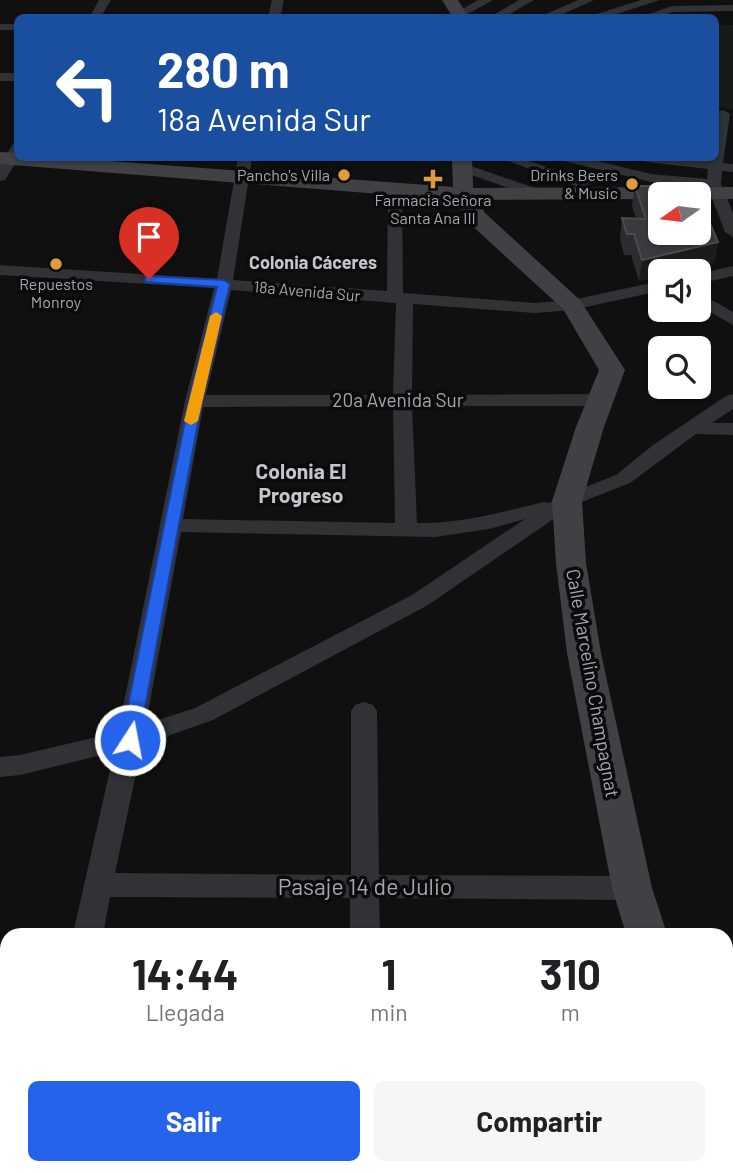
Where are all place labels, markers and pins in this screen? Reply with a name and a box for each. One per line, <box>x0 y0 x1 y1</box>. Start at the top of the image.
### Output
place label: Pancho's Villa <box>237 165 330 184</box>
place label: Drinks Beers & Music <box>530 165 618 202</box>
marker: Pancho's Villa <box>336 167 352 183</box>
marker: Farmacia Señora Santa Ana III <box>425 171 441 187</box>
marker: Drinks Beers & Music <box>624 176 640 192</box>
place label: Farmacia Señora Santa Ana III <box>375 190 491 227</box>
pin <box>119 207 179 279</box>
marker: Repuestos Monroy <box>48 256 64 272</box>
place label: Repuestos Monroy <box>19 274 93 311</box>

